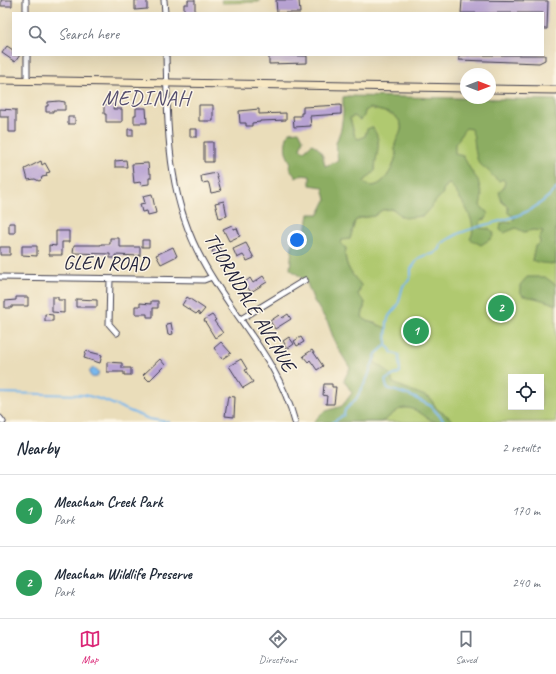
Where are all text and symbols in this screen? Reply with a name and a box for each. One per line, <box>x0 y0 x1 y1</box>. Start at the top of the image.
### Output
search box <box>12 12 544 56</box>
icon: search <box>26 23 48 45</box>
text: Search here <box>58 25 119 44</box>
north arrow <box>460 68 496 104</box>
district label: MEDINAH <box>102 85 192 111</box>
street label: THORNDALE AVENUE <box>199 228 303 378</box>
your location <box>287 230 307 250</box>
street label: GLEN ROAD <box>63 250 150 276</box>
pin: 2 <box>488 293 514 323</box>
pin: 1 <box>403 316 429 346</box>
map controls <box>508 374 544 410</box>
button: locate <box>508 374 544 410</box>
text: Nearby <box>16 438 59 459</box>
text: 2 results <box>502 440 540 456</box>
text: Meacham Creek Park <box>54 493 162 512</box>
text: 1 <box>26 503 32 519</box>
text: 170 m <box>512 503 540 519</box>
text: Park <box>54 512 75 528</box>
text: Meacham Wildlife Preserve <box>54 565 192 584</box>
text: 2 <box>26 575 32 591</box>
text: 240 m <box>512 575 540 591</box>
text: Park <box>54 584 75 600</box>
tab: Map <box>79 628 101 666</box>
tab: Directions <box>259 628 297 666</box>
tab: Saved <box>455 628 477 666</box>

